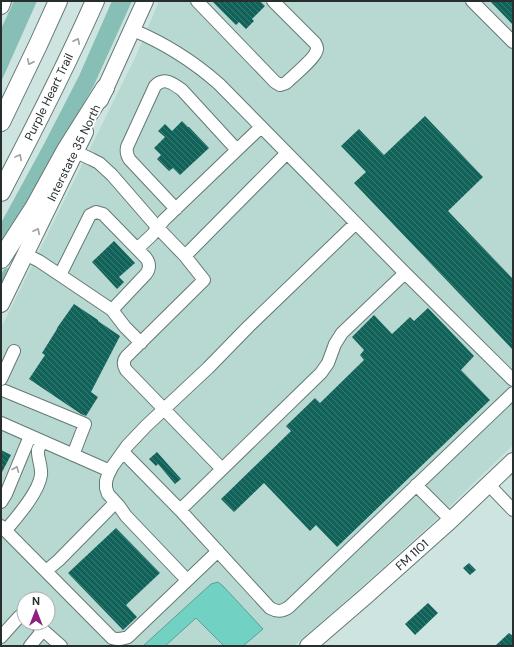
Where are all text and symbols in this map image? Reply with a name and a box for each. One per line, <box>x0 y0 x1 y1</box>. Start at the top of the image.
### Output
one-way arrow <box>72 38 80 45</box>
street label: Purple Heart Trail <box>21 51 77 143</box>
one-way arrow <box>27 58 35 65</box>
street label: Interstate 35 North <box>44 102 104 204</box>
one-way arrow <box>15 154 22 162</box>
one-way arrow <box>32 228 40 235</box>
one-way arrow <box>11 466 19 474</box>
street label: FM 1101 <box>392 536 432 574</box>
north arrow <box>16 591 56 631</box>
text: N <box>32 594 40 608</box>

